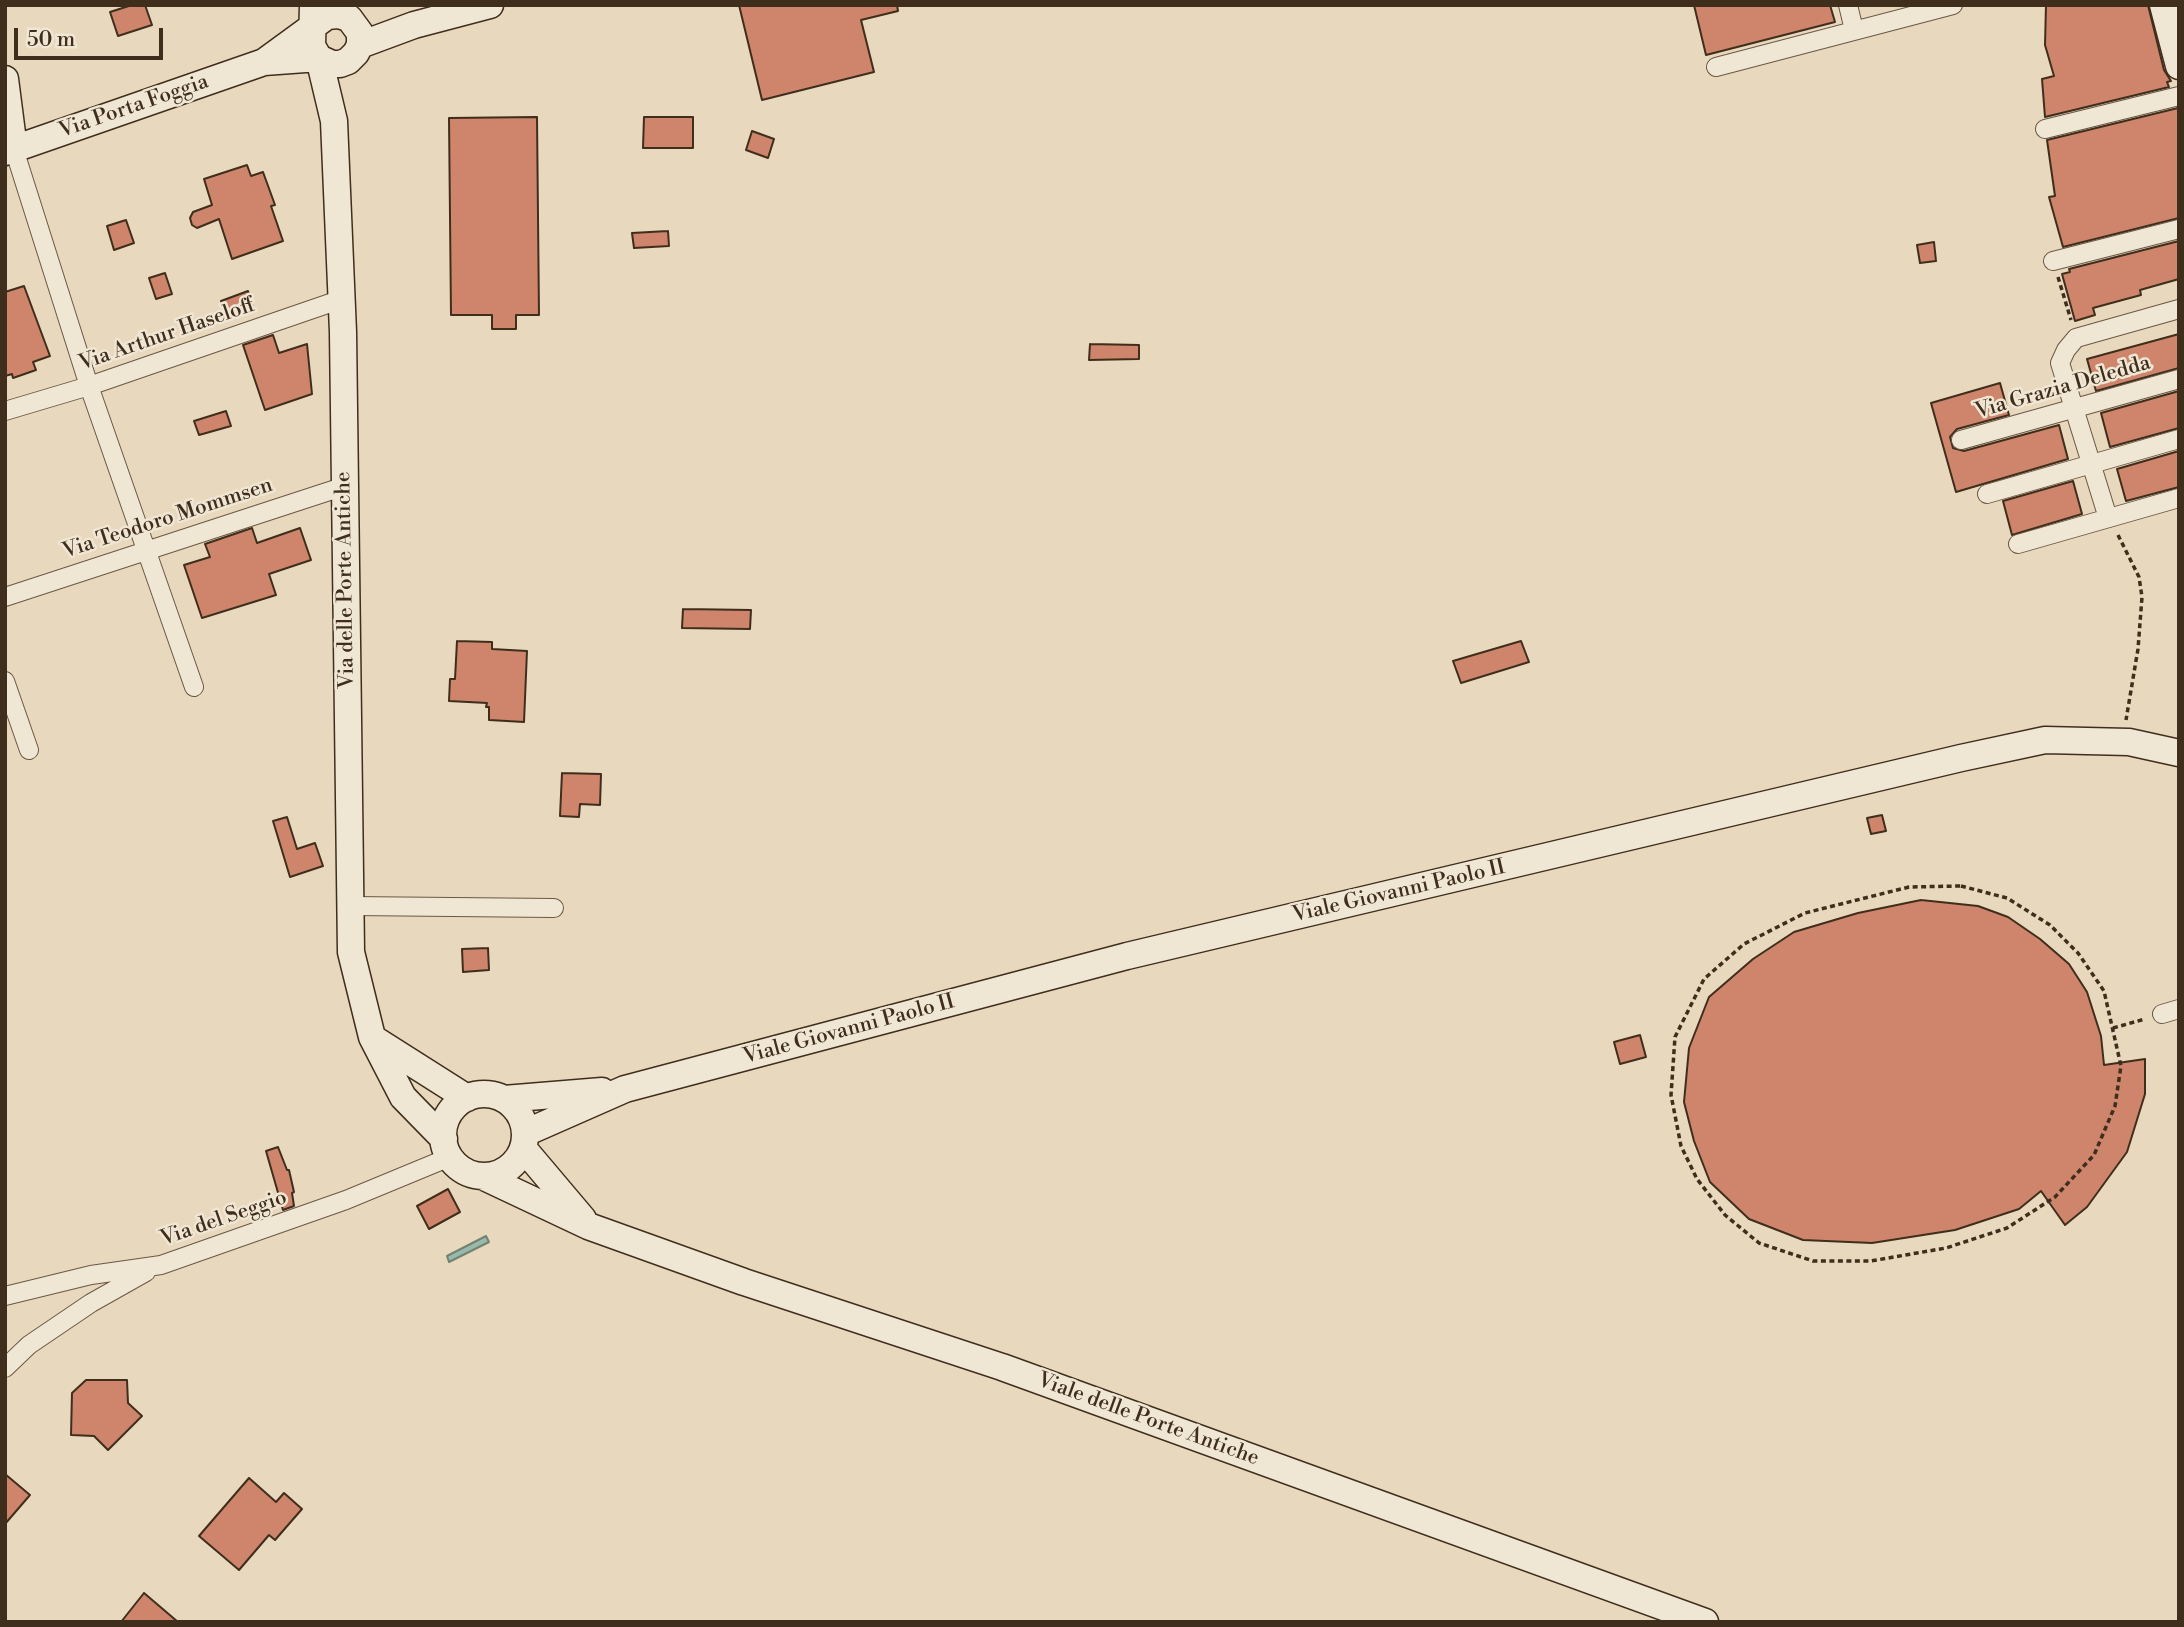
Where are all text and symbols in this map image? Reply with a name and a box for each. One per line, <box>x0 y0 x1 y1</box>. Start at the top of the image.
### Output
scale bar <box>18 14 166 58</box>
text: 50 m <box>27 27 75 53</box>
street label: Via Porta Foggia <box>56 70 212 144</box>
street label: Via Arthur Haseloff <box>76 293 258 377</box>
street label: Via Grazia Deledda <box>1973 351 2153 425</box>
street label: Via delle Porte Antiche <box>332 471 360 689</box>
street label: Via Teodoro Mommsen <box>60 473 276 565</box>
street label: Viale Giovanni Paolo II <box>1290 855 1508 929</box>
street label: Viale Giovanni Paolo II <box>741 990 957 1070</box>
street label: Via del Seggio <box>158 1186 290 1252</box>
street label: Viale delle Porte Antiche <box>1034 1368 1262 1472</box>

